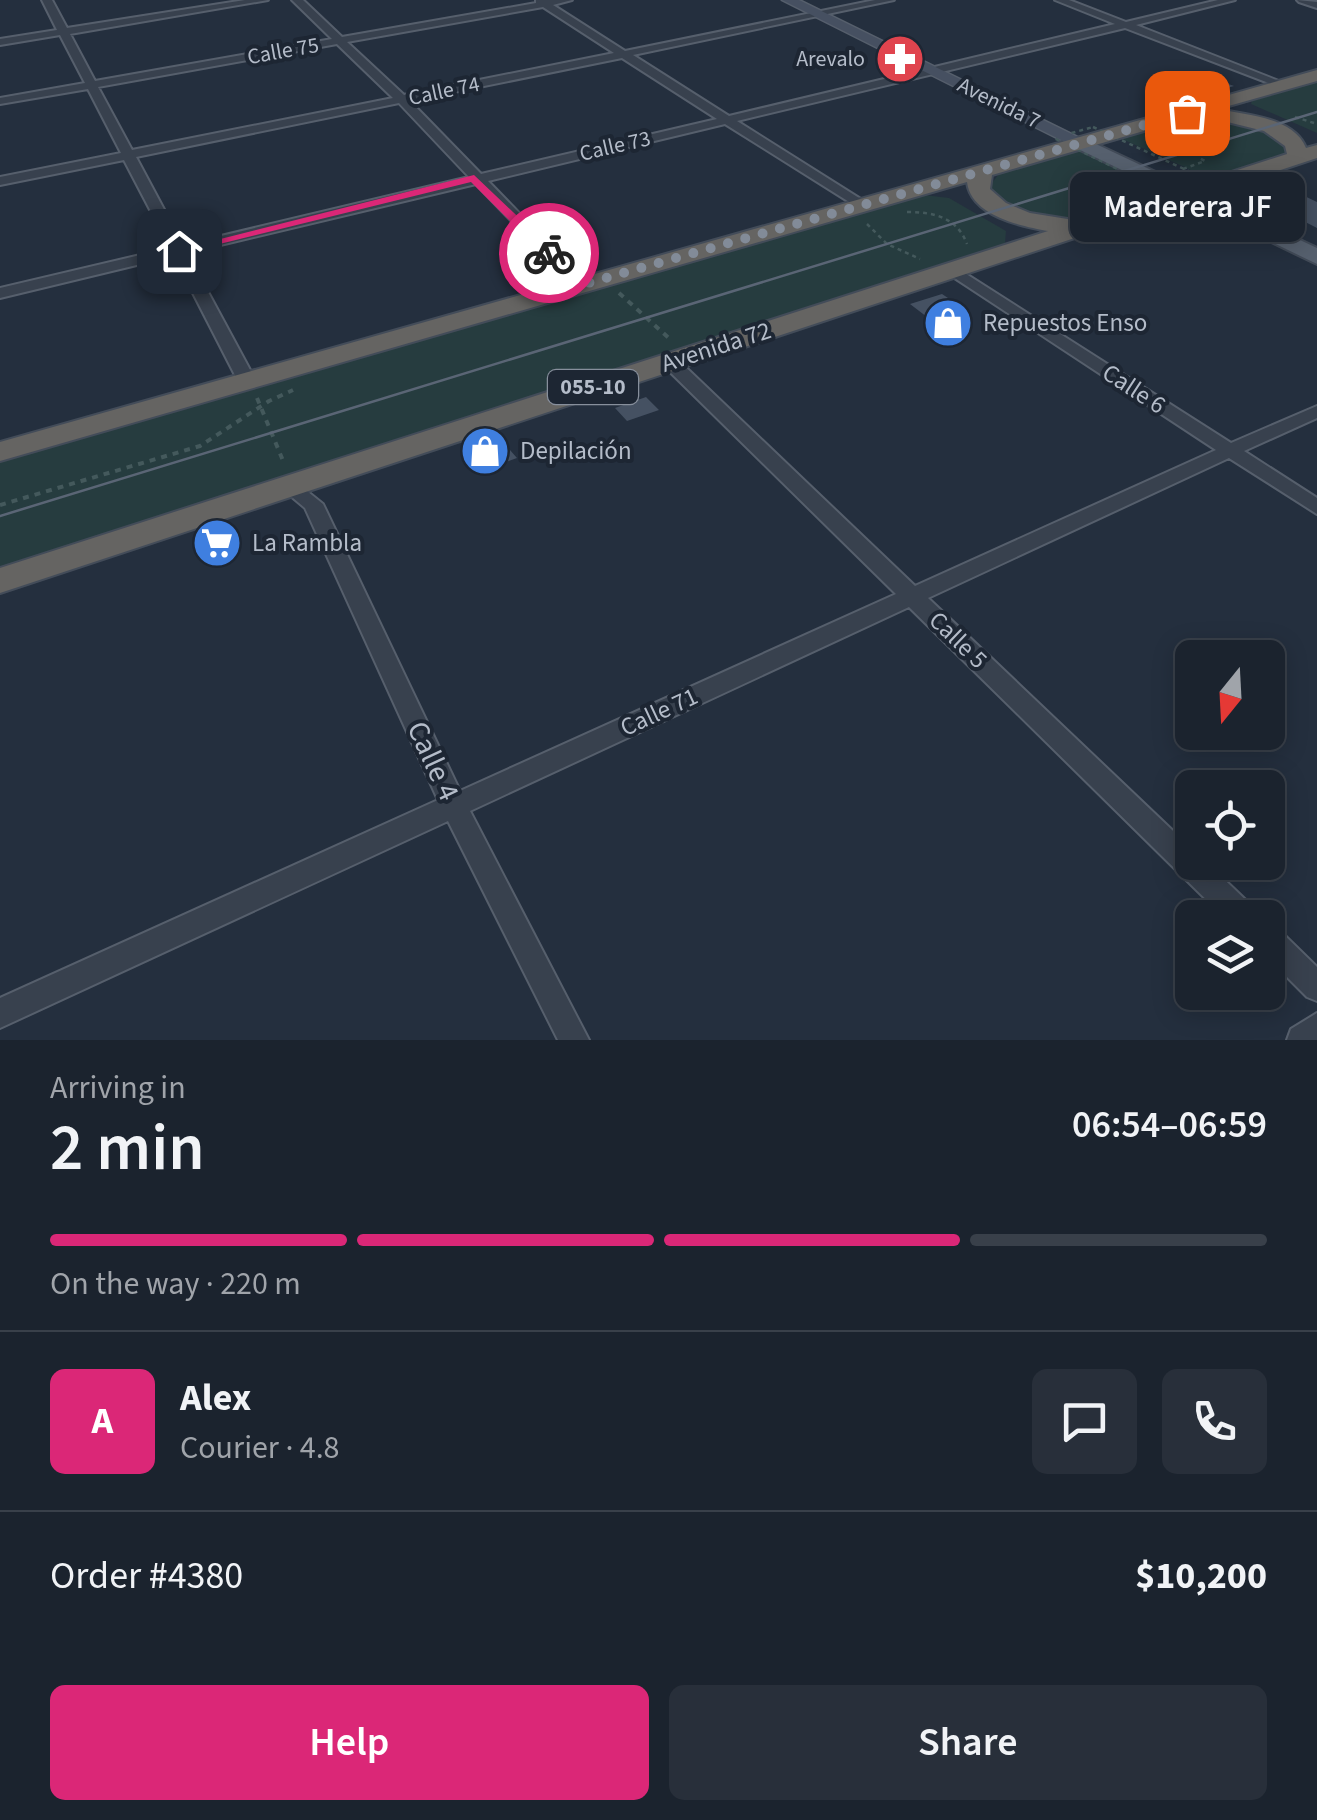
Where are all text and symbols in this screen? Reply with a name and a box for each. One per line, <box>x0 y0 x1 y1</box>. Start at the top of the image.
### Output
street label: Calle 75 <box>245 29 321 73</box>
pharmacy icon: Arevalo <box>874 33 926 85</box>
place label: Arevalo <box>796 43 865 75</box>
street label: Calle 74 <box>405 68 483 114</box>
street label: Avenida 7 <box>952 69 1046 137</box>
pin <box>1145 71 1230 156</box>
icon: bag <box>1160 86 1215 141</box>
street label: Calle 73 <box>576 122 654 170</box>
callout: Maderera JF <box>1070 173 1304 243</box>
text: Maderera JF <box>1103 184 1272 230</box>
courier <box>499 203 599 303</box>
pin <box>137 209 222 294</box>
icon: home <box>152 224 207 279</box>
icon: bike <box>522 226 577 281</box>
shop icon: Repuestos Enso <box>922 297 974 349</box>
place label: Repuestos Enso <box>983 305 1147 341</box>
street label: Avenida 72 <box>656 312 776 382</box>
street label: Calle 6 <box>1095 355 1173 423</box>
road number: 055-10 <box>548 370 638 404</box>
shop icon: Depilación <box>459 425 511 477</box>
place label: Depilación <box>520 433 632 469</box>
supermarket icon: La Rambla <box>191 517 243 569</box>
place label: La Rambla <box>252 525 362 561</box>
street label: Calle 5 <box>921 603 995 677</box>
north arrow <box>1175 640 1285 750</box>
map controls <box>1175 640 1285 1010</box>
street label: Calle 71 <box>614 678 704 746</box>
street label: Calle 4 <box>396 714 470 808</box>
button: locate <box>1175 770 1285 880</box>
button: layers <box>1175 900 1285 1010</box>
text: Arriving in <box>50 1065 186 1111</box>
text: 06:54–06:59 <box>1072 1098 1267 1152</box>
text: 2 min <box>50 1102 205 1195</box>
text: On the way · 220 m <box>50 1261 301 1307</box>
button: chat <box>1032 1369 1137 1474</box>
button: phone <box>1162 1369 1267 1474</box>
text: Alex <box>180 1371 251 1425</box>
text: A <box>92 1394 113 1448</box>
text: Courier · 4.8 <box>180 1425 340 1471</box>
text: Order #4380 <box>50 1549 243 1603</box>
text: $10,200 <box>1135 1549 1267 1603</box>
button: Help <box>50 1685 649 1800</box>
button: Share <box>669 1685 1267 1800</box>

